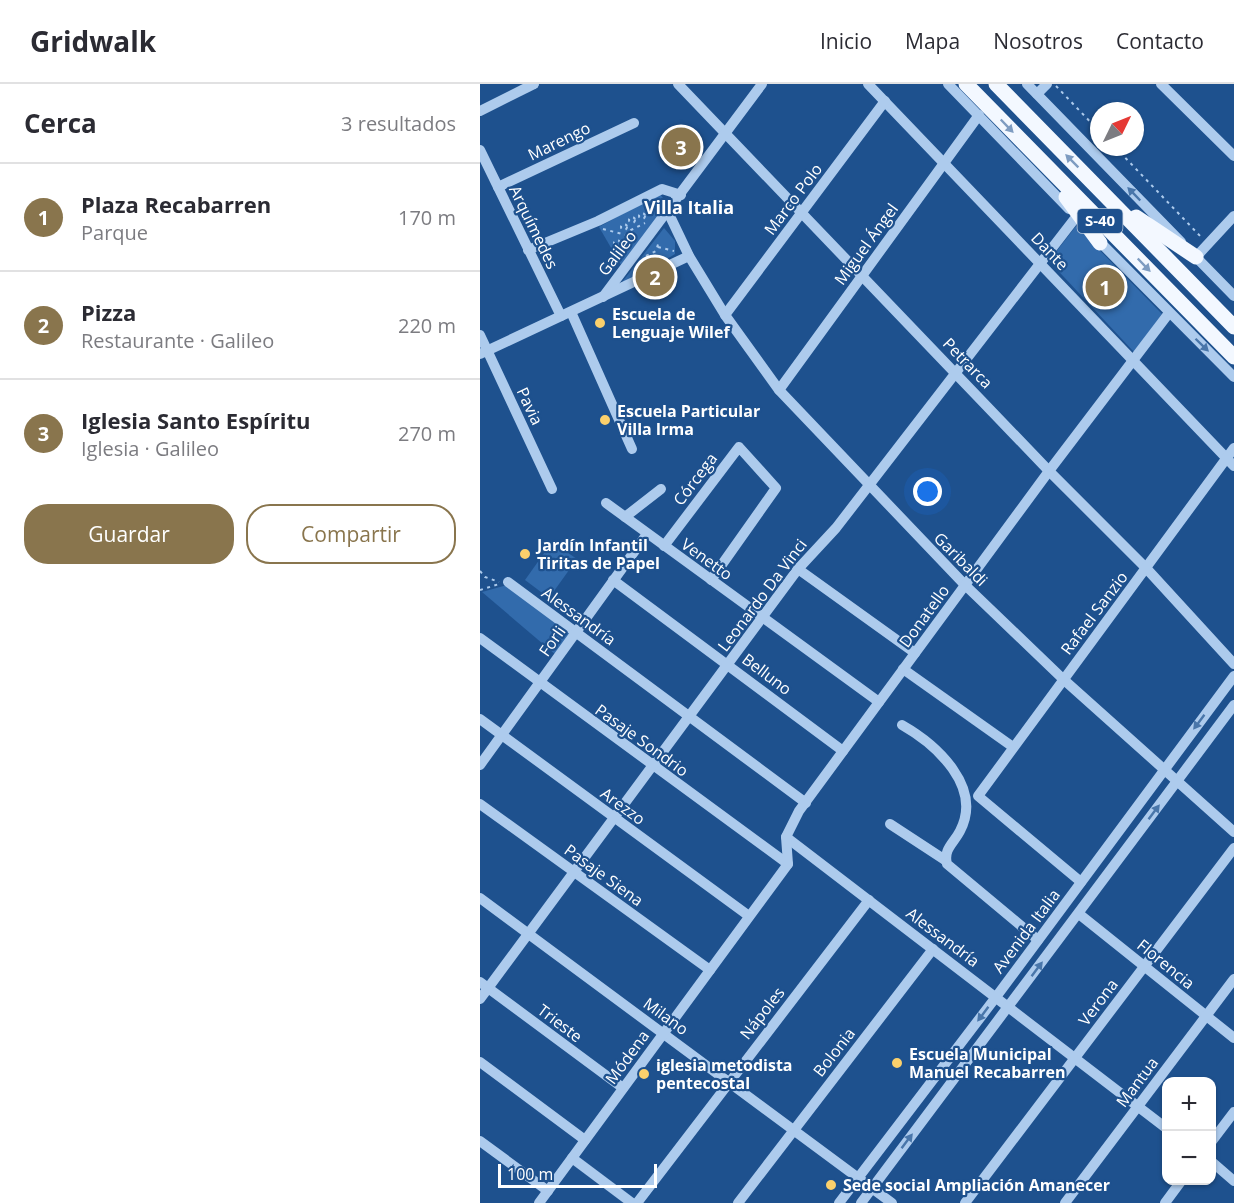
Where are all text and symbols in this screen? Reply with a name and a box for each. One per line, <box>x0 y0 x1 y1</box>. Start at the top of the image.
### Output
text: Gridwalk <box>30 22 156 60</box>
text: Inicio <box>820 27 872 55</box>
text: Mapa <box>905 27 960 55</box>
text: Nosotros <box>993 27 1083 55</box>
text: Contacto <box>1116 27 1204 55</box>
north arrow <box>1090 102 1144 156</box>
text: Cerca <box>24 105 97 141</box>
text: 3 resultados <box>341 110 456 137</box>
street label: Marengo <box>524 116 594 166</box>
one-way arrow <box>1000 118 1014 132</box>
pin: 3 <box>662 124 700 170</box>
one-way arrow <box>1065 153 1079 168</box>
street label: Marco Polo <box>759 159 827 239</box>
street label: Arquímedes <box>504 182 564 272</box>
one-way arrow <box>1128 187 1142 201</box>
text: Plaza Recabarren <box>81 189 271 219</box>
district label: Villa Italia <box>644 195 734 219</box>
street label: Miguel Ángel <box>829 199 903 289</box>
text: 1 <box>38 204 49 231</box>
text: 170 m <box>398 204 456 231</box>
road number: S-40 <box>1078 209 1122 233</box>
text: Parque <box>81 219 148 246</box>
street label: Galileo <box>593 226 641 280</box>
street label: Dante <box>1026 227 1074 275</box>
pin: 2 <box>636 254 675 300</box>
one-way arrow <box>1136 258 1150 272</box>
pin: 1 <box>1086 264 1124 310</box>
text: Pizza <box>81 297 136 327</box>
place label: Escuela de Lenguaje Wilef <box>612 303 730 343</box>
text: 2 <box>38 312 49 339</box>
text: 220 m <box>398 312 456 339</box>
marker: Escuela de Lenguaje Wilef <box>593 316 607 330</box>
text: Restaurante · Galileo <box>81 327 274 354</box>
street label: Petrarca <box>938 333 998 393</box>
one-way arrow <box>1194 338 1209 352</box>
street label: Pavia <box>512 383 548 429</box>
place label: Escuela Particular Villa Irma <box>617 400 760 440</box>
text: Iglesia Santo Espíritu <box>81 405 310 435</box>
marker: Escuela Particular Villa Irma <box>598 413 612 427</box>
text: 3 <box>38 420 49 447</box>
text: 270 m <box>398 420 456 447</box>
text: Iglesia · Galileo <box>81 435 219 462</box>
street label: Córcega <box>668 448 722 510</box>
your location <box>913 477 942 506</box>
button: Guardar <box>24 504 234 564</box>
button: Compartir <box>246 504 456 564</box>
street label: Garibaldi <box>929 527 993 591</box>
street label: Venetto <box>677 533 737 585</box>
place label: Jardín Infantil Tiritas de Papel <box>535 534 660 574</box>
street label: Leonardo Da Vinci <box>712 534 812 656</box>
marker: Jardín Infantil Tiritas de Papel <box>518 547 532 561</box>
street label: Rafael Sanzio <box>1055 567 1133 659</box>
street label: Donatello <box>894 580 954 652</box>
street label: Alessandría <box>538 582 620 650</box>
street label: Forli <box>534 621 570 661</box>
street label: Belluno <box>738 648 796 700</box>
street label: Pasaje Sondrio <box>591 699 693 781</box>
one-way arrow <box>1193 715 1205 730</box>
street label: Arezzo <box>596 782 650 830</box>
one-way arrow <box>1148 805 1160 821</box>
street label: Pasaje Siena <box>560 839 648 911</box>
street label: Avenida Italia <box>987 885 1065 977</box>
street label: Alessandría <box>902 902 984 972</box>
street label: Florencia <box>1133 934 1199 994</box>
one-way arrow <box>1031 961 1043 976</box>
street label: Verona <box>1073 974 1123 1030</box>
street label: Nápoles <box>735 982 789 1044</box>
street label: Milano <box>639 992 693 1040</box>
street label: Trieste <box>533 999 587 1047</box>
one-way arrow <box>976 1006 989 1022</box>
street label: Bolonia <box>808 1023 860 1081</box>
street label: Módena <box>600 1026 654 1088</box>
place label: Escuela Municipal Manuel Recabarren <box>909 1043 1065 1083</box>
street label: Mantua <box>1111 1052 1163 1112</box>
place label: iglesia metodista pentecostal <box>656 1054 793 1094</box>
marker: Escuela Municipal Manuel Recabarren <box>890 1056 904 1070</box>
marker: iglesia metodista pentecostal <box>637 1067 651 1081</box>
map controls <box>1162 1077 1216 1185</box>
button: + <box>1162 1077 1216 1131</box>
button: − <box>1162 1131 1216 1185</box>
one-way arrow <box>901 1134 913 1149</box>
scale bar <box>498 1161 657 1188</box>
text: 100 m <box>507 1163 553 1185</box>
place label: Sede social Ampliación Amanecer <box>843 1174 1110 1196</box>
marker: Sede social Ampliación Amanecer <box>824 1178 838 1192</box>

